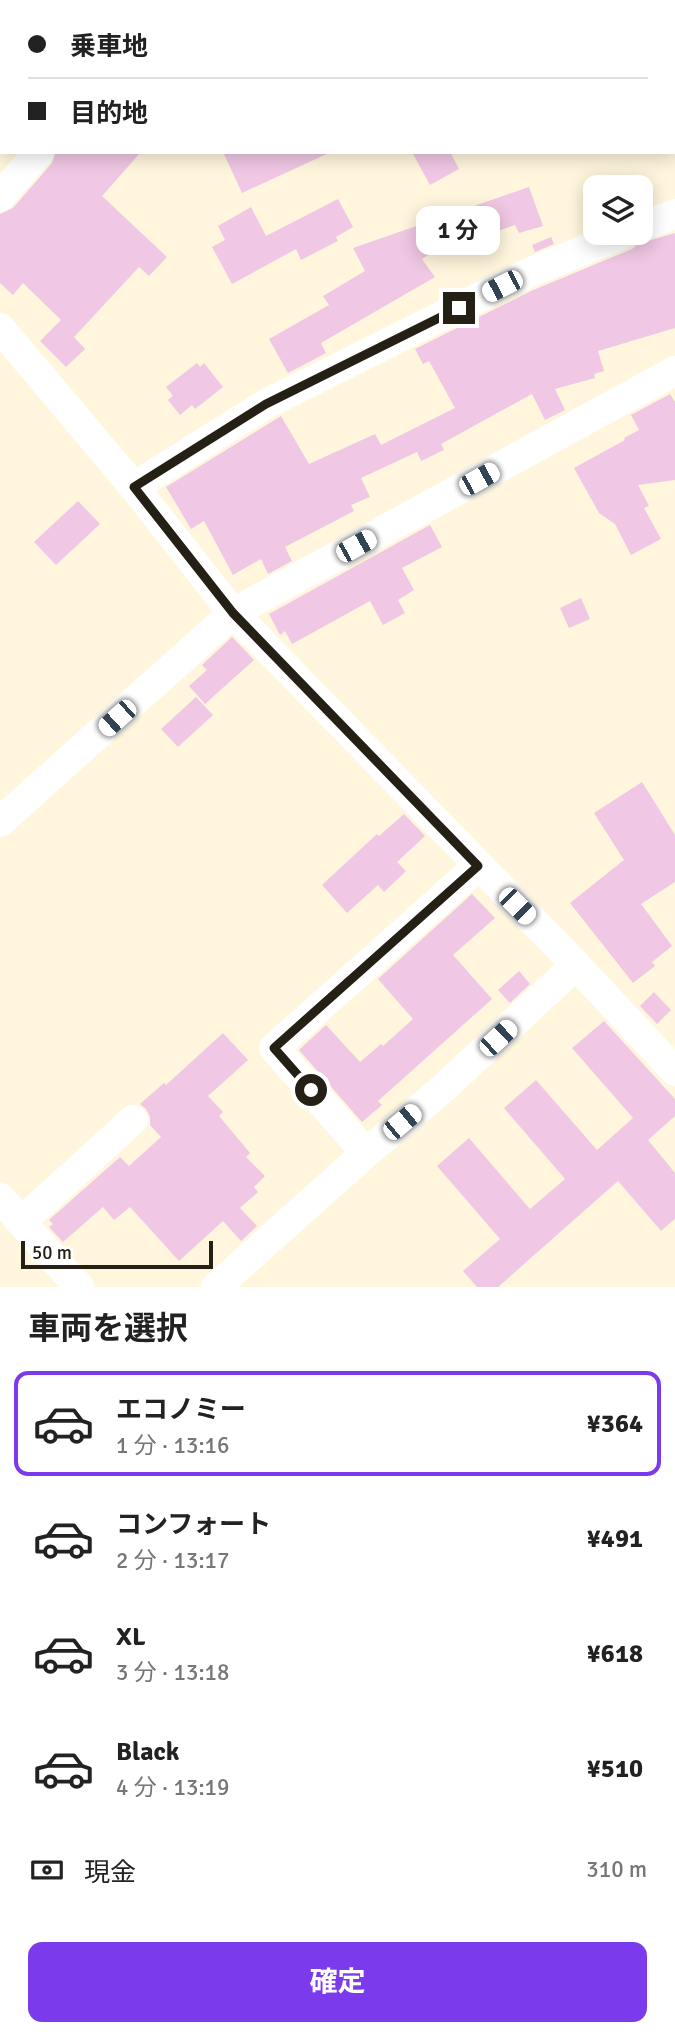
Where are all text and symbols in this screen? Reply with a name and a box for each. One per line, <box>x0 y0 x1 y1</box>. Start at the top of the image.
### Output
text: 乗車地 <box>70 31 148 63</box>
text: 目的地 <box>70 98 148 130</box>
map controls <box>583 175 653 245</box>
button: layers <box>583 175 653 245</box>
callout: 1 分 <box>417 206 501 256</box>
text: 1 分 <box>438 216 478 245</box>
car <box>479 267 526 305</box>
route end <box>443 292 475 324</box>
car <box>456 460 503 498</box>
car <box>333 527 380 565</box>
car <box>95 696 140 740</box>
car <box>495 884 540 928</box>
car <box>476 1016 521 1060</box>
route start <box>295 1074 327 1106</box>
car <box>380 1100 425 1144</box>
scale bar <box>21 1238 214 1270</box>
text: 50 m <box>32 1241 72 1265</box>
text: 車両を選択 <box>28 1309 188 1348</box>
icon: car <box>32 1392 95 1455</box>
text: エコノミー <box>116 1394 246 1426</box>
text: ¥364 <box>587 1408 643 1440</box>
text: 1 分 · 13:16 <box>116 1431 229 1460</box>
icon: car <box>32 1507 95 1570</box>
text: コンフォート <box>116 1509 271 1541</box>
text: ¥491 <box>587 1523 643 1555</box>
text: 2 分 · 13:17 <box>116 1546 229 1575</box>
text: XL <box>116 1621 146 1653</box>
icon: car <box>32 1622 95 1685</box>
text: ¥618 <box>587 1638 643 1670</box>
text: 3 分 · 13:18 <box>116 1658 229 1687</box>
text: Black <box>116 1736 179 1768</box>
icon: car <box>32 1737 95 1800</box>
text: ¥510 <box>587 1753 643 1785</box>
text: 4 分 · 13:19 <box>116 1773 229 1802</box>
icon: cash <box>28 1851 66 1889</box>
text: 310 m <box>586 1855 647 1884</box>
text: 現金 <box>84 1857 136 1889</box>
button: 確定 <box>28 1942 647 2022</box>

